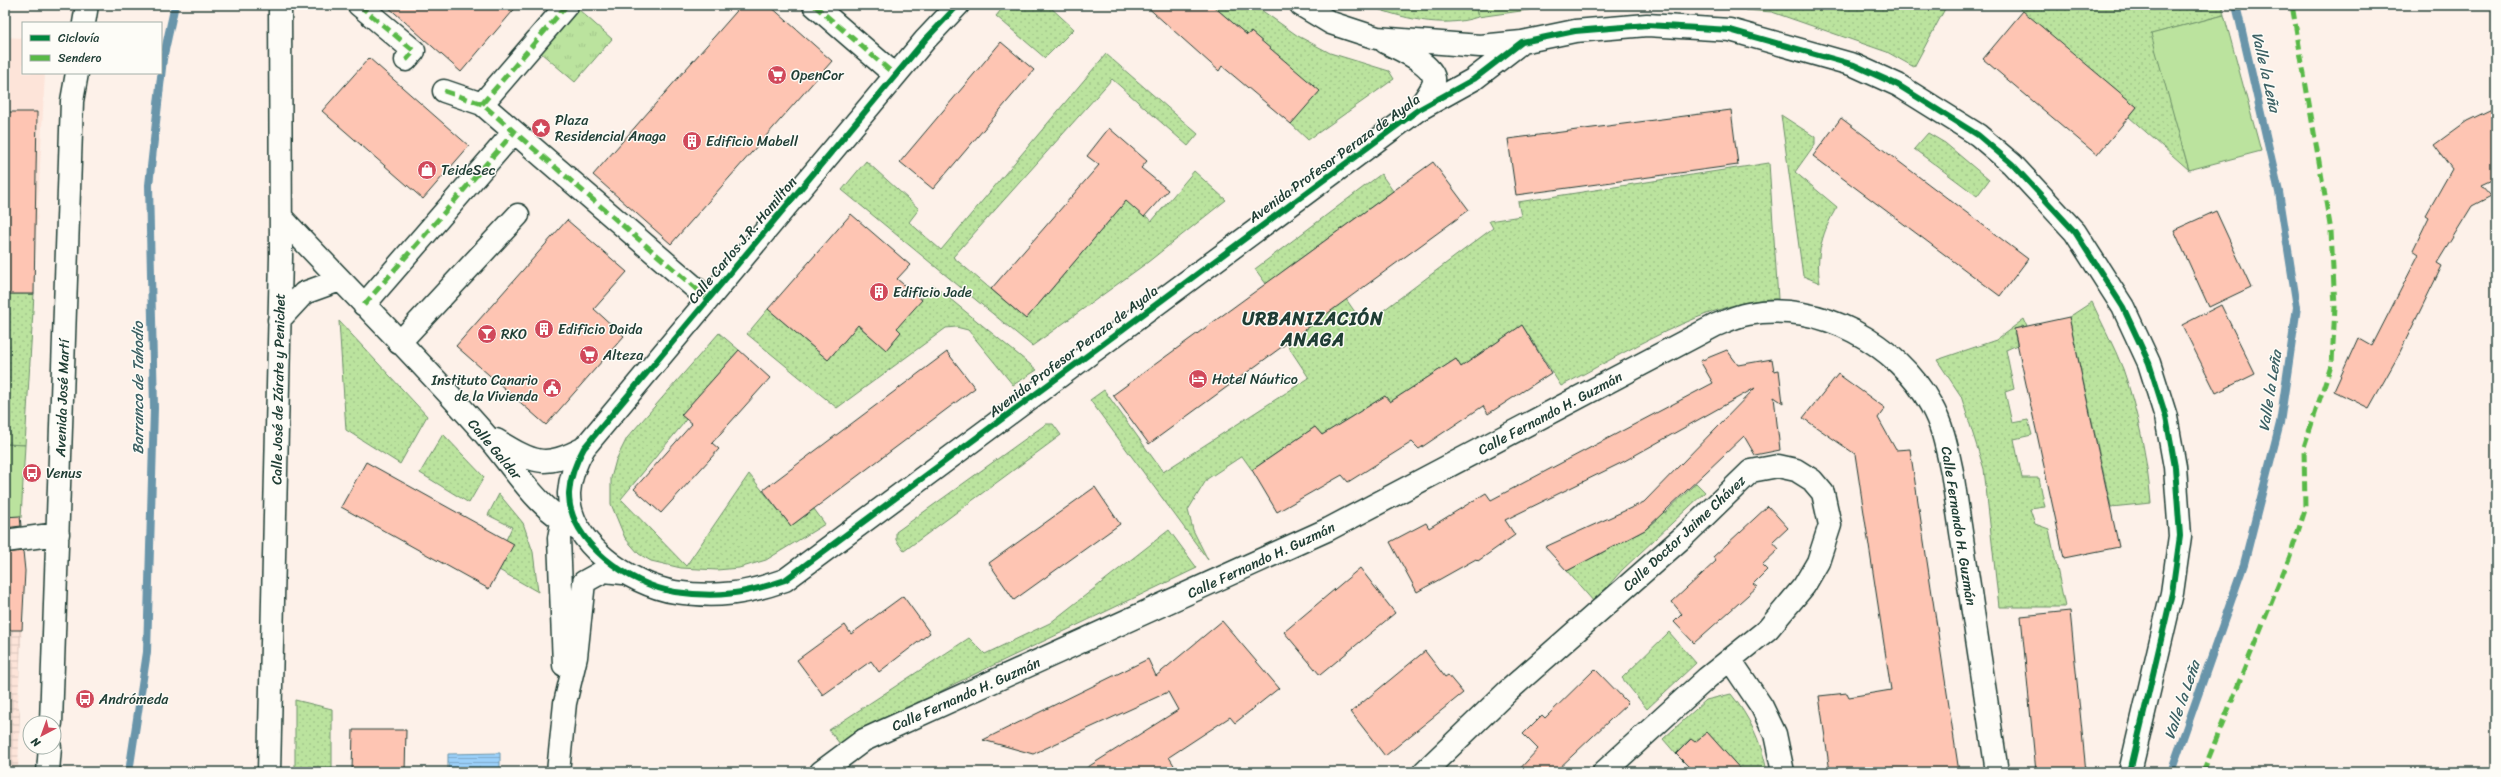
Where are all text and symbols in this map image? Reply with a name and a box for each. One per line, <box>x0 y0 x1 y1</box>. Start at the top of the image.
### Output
legend <box>22 22 162 74</box>
text: Ciclovía <box>58 27 99 49</box>
water label: Valle la Leña <box>2244 29 2288 117</box>
text: Sendero <box>58 47 102 69</box>
place label: OpenCor <box>791 63 845 88</box>
supermarket icon: OpenCor <box>766 64 788 86</box>
street label: Avenida Profesor Peraza de Ayala <box>1242 87 1426 230</box>
place label: Plaza Residencial Anaga <box>555 108 666 149</box>
place icon: Plaza Residencial Anaga <box>530 117 552 139</box>
place label: Edificio Mabell <box>706 129 799 154</box>
building icon: Edificio Mabell <box>681 130 703 152</box>
place label: TeideSec <box>441 158 496 183</box>
shop icon: TeideSec <box>416 159 438 181</box>
street label: Calle Carlos J.R. Hamilton <box>681 171 804 310</box>
street label: Avenida Profesor Peraza de Ayala <box>982 279 1164 424</box>
place label: Edificio Jade <box>893 280 972 305</box>
building icon: Edificio Jade <box>868 281 890 303</box>
street label: Calle José de Zárate y Penichet <box>264 293 293 485</box>
district label: URBANIZACIÓN ANAGA <box>1242 303 1384 356</box>
place label: Edificio Daida <box>558 317 642 342</box>
building icon: Edificio Daida <box>533 318 555 340</box>
water label: Barranco de Tahodio <box>125 320 151 454</box>
place label: RKO <box>501 322 527 347</box>
bar icon: RKO <box>476 323 498 345</box>
street label: Avenida José Martí <box>48 337 77 458</box>
place label: Alteza <box>602 343 644 368</box>
supermarket icon: Alteza <box>578 344 600 366</box>
water label: Valle la Leña <box>2251 346 2290 433</box>
street label: Calle Fernando H. Guzmán <box>1473 364 1628 462</box>
place label: Hotel Náutico <box>1212 367 1298 392</box>
place label: Instituto Canario de la Vivienda <box>431 368 538 409</box>
hotel icon: Hotel Náutico <box>1187 368 1209 390</box>
public building icon: Instituto Canario de la Vivienda <box>541 377 563 399</box>
street label: Calle Galdar <box>461 413 529 487</box>
street label: Calle Fernando H. Guzmán <box>1934 445 1984 608</box>
place label: Venus <box>46 461 82 486</box>
bus stop icon: Venus <box>21 462 43 484</box>
street label: Calle Doctor Jaime Chávez <box>1617 469 1752 598</box>
street label: Calle Fernando H. Guzmán <box>1183 515 1340 606</box>
street label: Calle Fernando H. Guzmán <box>888 650 1045 739</box>
water label: Valle la Leña <box>2156 655 2208 743</box>
place label: Andrómeda <box>98 687 169 712</box>
bus stop icon: Andrómeda <box>74 688 96 710</box>
north arrow <box>22 715 62 755</box>
text: N <box>26 732 46 752</box>

